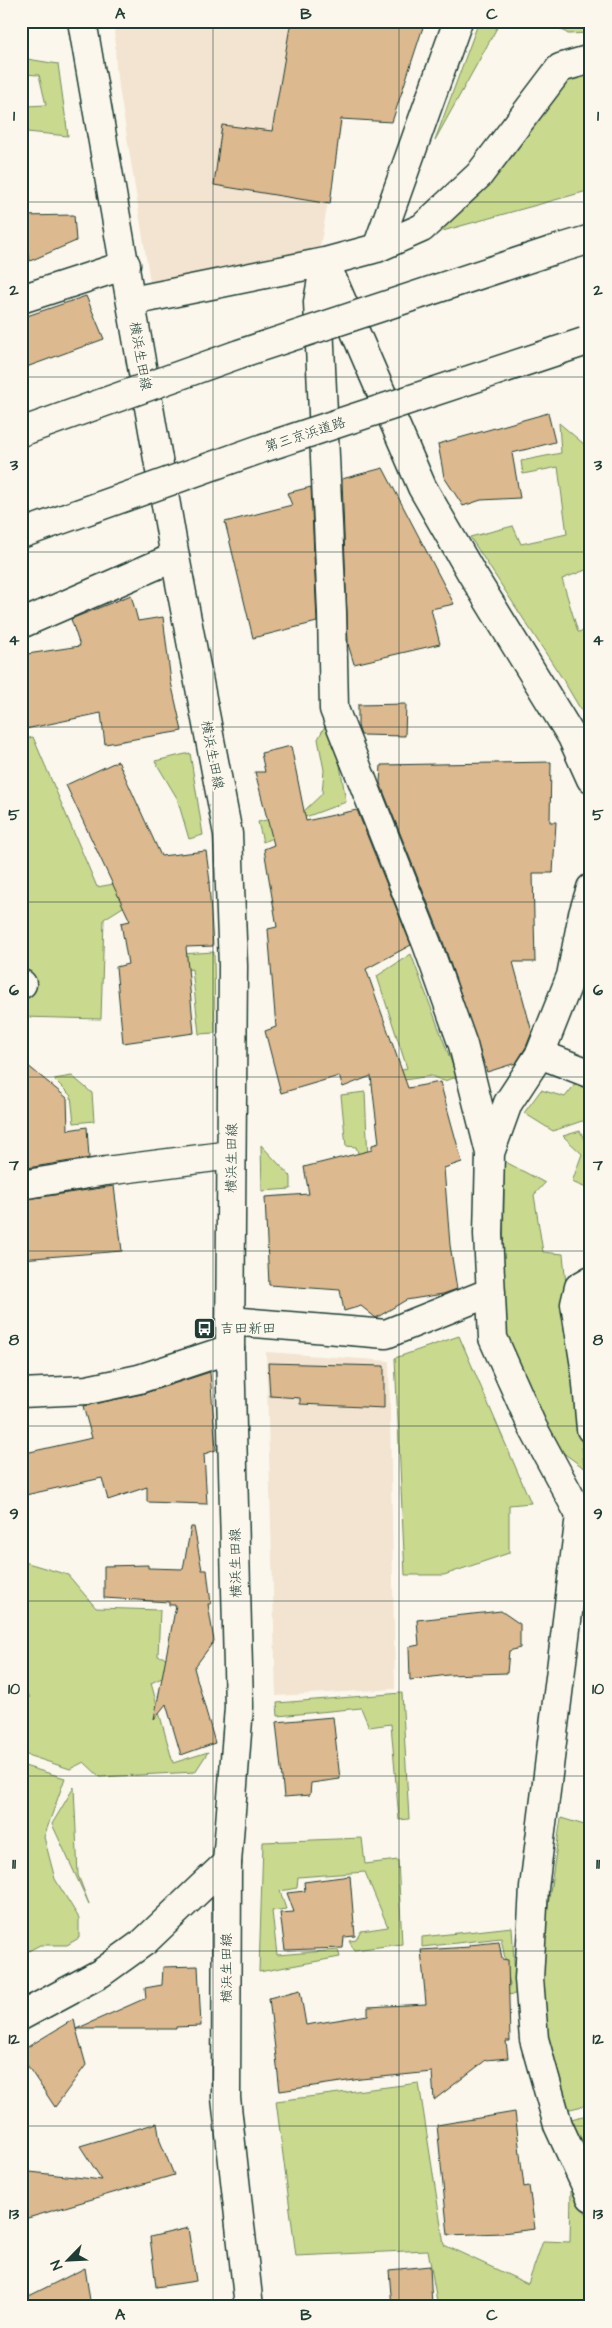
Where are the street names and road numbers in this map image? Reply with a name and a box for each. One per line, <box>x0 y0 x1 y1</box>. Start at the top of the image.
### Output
street label: 横浜生田線 <box>124 320 156 392</box>
street label: 第三京浜道路 <box>262 412 348 457</box>
street label: 横浜生田線 <box>196 719 229 791</box>
street label: 横浜生田線 <box>221 1123 243 1193</box>
street label: 横浜生田線 <box>225 1528 247 1598</box>
street label: 横浜生田線 <box>217 1933 237 2003</box>

